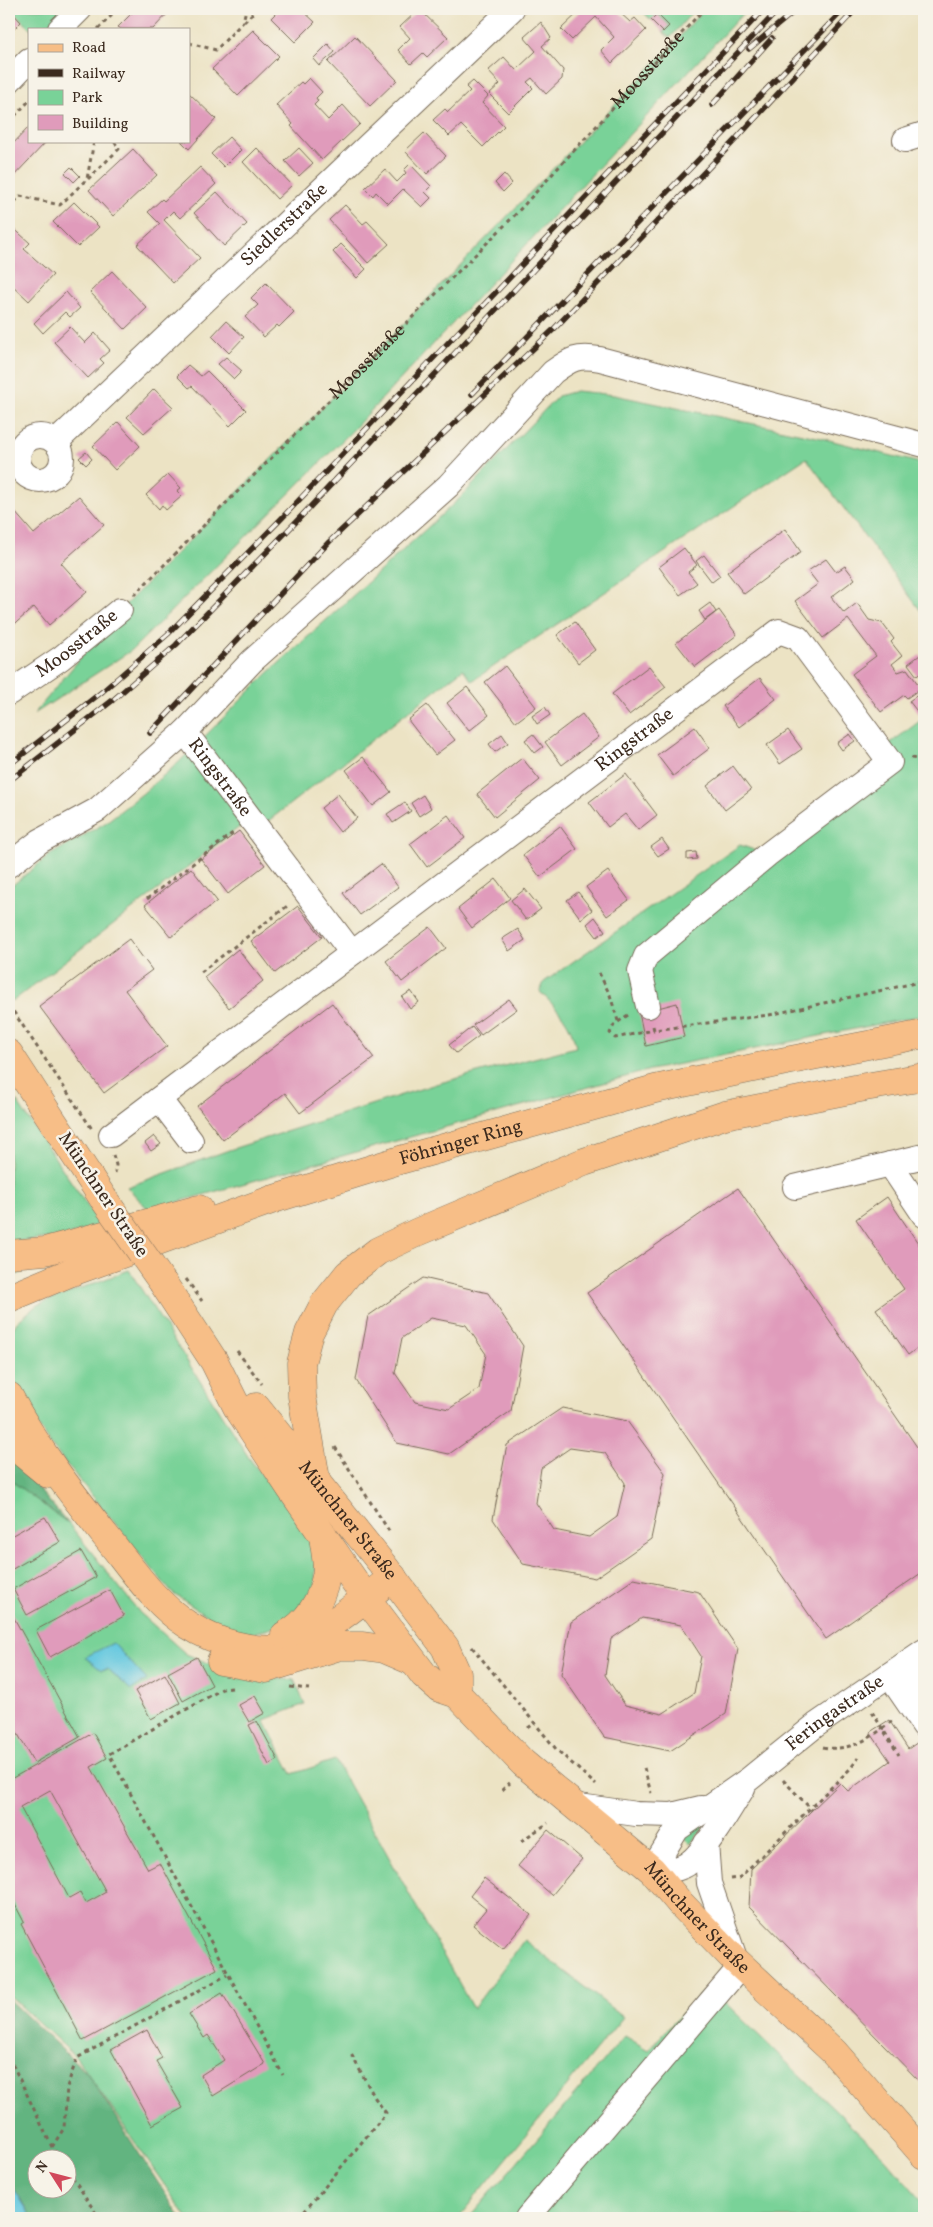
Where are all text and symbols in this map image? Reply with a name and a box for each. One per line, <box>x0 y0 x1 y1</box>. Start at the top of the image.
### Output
street label: Moosstraße <box>605 25 691 115</box>
legend <box>28 28 190 142</box>
text: Road <box>72 38 106 59</box>
text: Railway <box>72 64 125 85</box>
text: Park <box>72 88 103 109</box>
text: Building <box>72 114 129 135</box>
street label: Siedlerstraße <box>235 177 334 273</box>
street label: Moosstraße <box>324 318 412 406</box>
street label: Moosstraße <box>31 603 124 684</box>
street label: Ringstraße <box>590 702 679 778</box>
street label: Ringstraße <box>181 733 258 822</box>
street label: Föhringer Ring <box>397 1114 525 1173</box>
street label: Münchner Straße <box>51 1127 155 1263</box>
street label: Münchner Straße <box>292 1456 403 1586</box>
street label: Feringastraße <box>780 1669 889 1757</box>
street label: Münchner Straße <box>637 1856 756 1980</box>
north arrow <box>28 2150 78 2200</box>
text: N <box>32 2158 53 2177</box>

